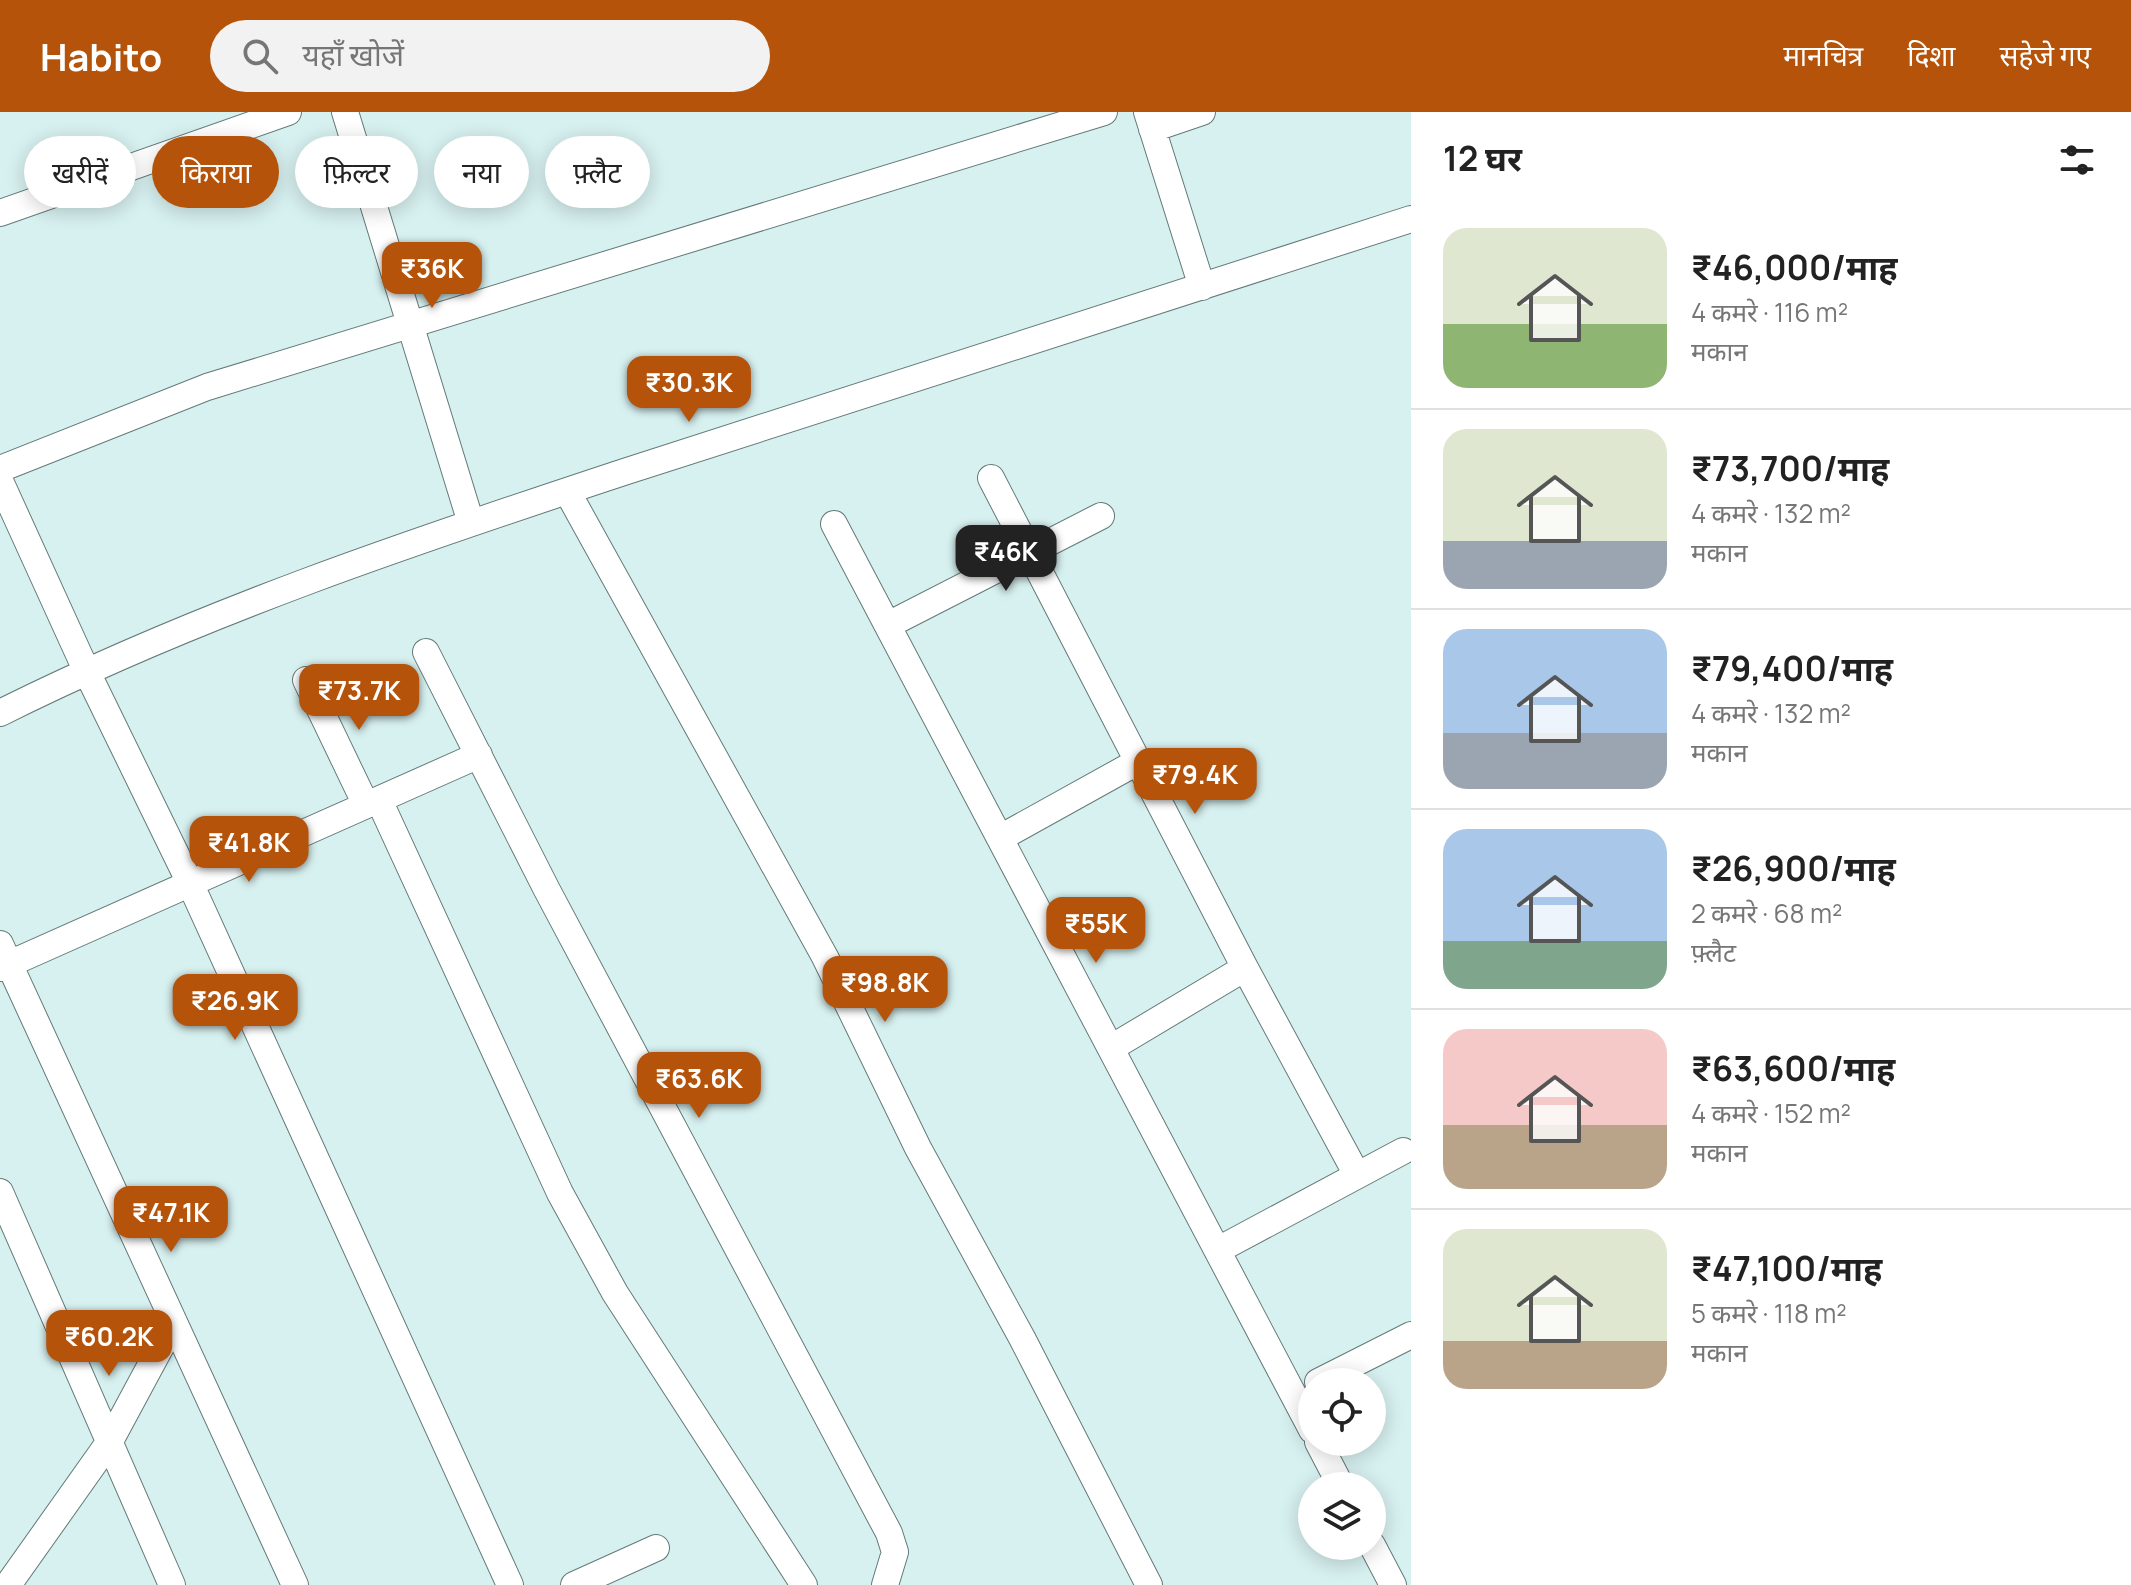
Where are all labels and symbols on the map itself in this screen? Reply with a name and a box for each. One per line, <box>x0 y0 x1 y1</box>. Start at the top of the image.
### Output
pin: ₹36K <box>385 242 479 310</box>
pin: ₹30.3K <box>624 356 754 424</box>
pin: ₹46K <box>959 525 1053 593</box>
pin: ₹73.7K <box>294 664 424 732</box>
pin: ₹79.4K <box>1130 748 1260 816</box>
pin: ₹41.8K <box>184 816 314 884</box>
pin: ₹55K <box>1049 897 1143 965</box>
pin: ₹98.8K <box>820 956 950 1024</box>
pin: ₹26.9K <box>170 974 300 1042</box>
pin: ₹63.6K <box>634 1052 764 1120</box>
pin: ₹47.1K <box>106 1186 236 1254</box>
pin: ₹60.2K <box>44 1310 174 1378</box>

